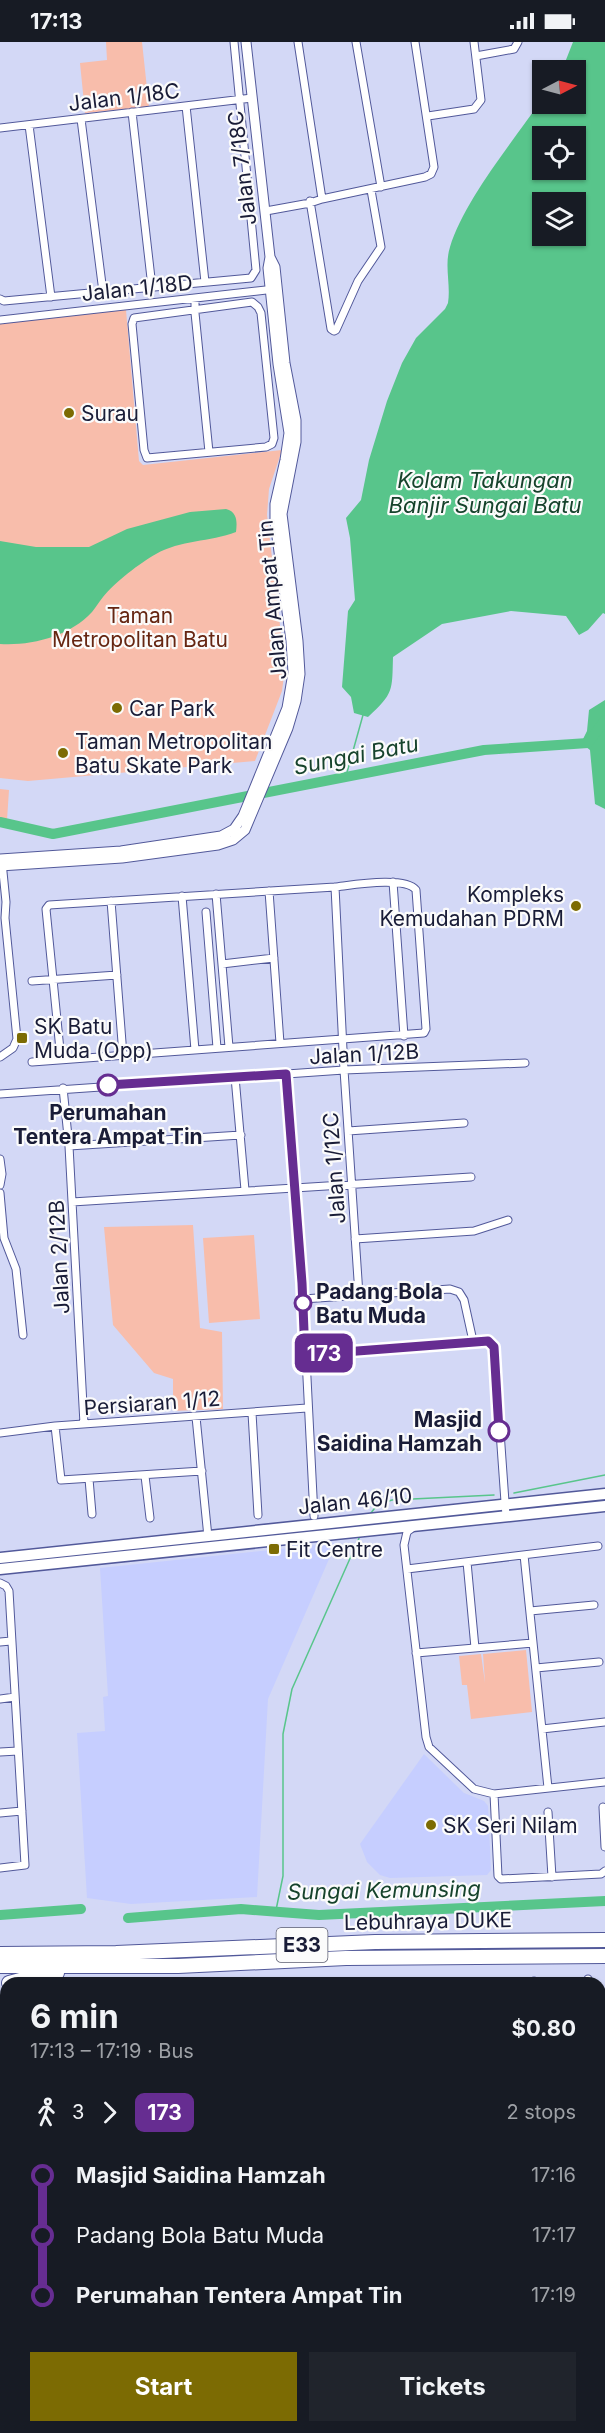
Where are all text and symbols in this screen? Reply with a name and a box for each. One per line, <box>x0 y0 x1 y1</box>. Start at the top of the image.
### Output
text: 17:13 <box>30 8 83 34</box>
north arrow <box>532 60 586 114</box>
map controls <box>532 60 586 246</box>
street label: Jalan 1/18C <box>67 78 181 116</box>
street label: Jalan 7/18C <box>223 109 261 227</box>
button: locate <box>532 126 586 180</box>
button: layers <box>532 192 586 246</box>
street label: Jalan 1/18D <box>80 270 194 306</box>
place label: Surau <box>81 401 139 426</box>
marker: Surau <box>62 406 76 420</box>
water label: Kolam Takungan Banjir Sungai Batu <box>389 467 581 518</box>
street label: Jalan Ampat Tin <box>253 519 291 681</box>
park label: Taman Metropolitan Batu <box>52 603 228 652</box>
place label: Car Park <box>129 696 215 721</box>
marker: Car Park <box>110 701 124 715</box>
place label: Taman Metropolitan Batu Skate Park <box>75 729 272 778</box>
water label: Sungai Batu <box>291 730 421 780</box>
marker: Taman Metropolitan Batu Skate Park <box>56 746 70 760</box>
place label: Kompleks Kemudahan PDRM <box>379 882 564 931</box>
marker: Kompleks Kemudahan PDRM <box>569 899 583 913</box>
place label: SK Batu Muda (Opp) <box>34 1014 153 1063</box>
marker: SK Batu Muda (Opp) <box>15 1031 29 1045</box>
street label: Jalan 1/12B <box>308 1039 420 1069</box>
marker: Perumahan Tentera Ampat Tin <box>97 1074 119 1096</box>
place label: Perumahan Tentera Ampat Tin <box>13 1100 203 1149</box>
street label: Jalan 1/12C <box>318 1111 350 1225</box>
street label: Jalan 2/12B <box>44 1199 74 1315</box>
place label: Padang Bola Batu Muda <box>316 1279 443 1328</box>
marker: Padang Bola Batu Muda <box>294 1294 312 1312</box>
line badge: 173 <box>290 1334 358 1372</box>
text: 173 <box>307 1341 341 1366</box>
street label: Persiaran 1/12 <box>83 1386 221 1420</box>
place label: Masjid Saidina Hamzah <box>317 1407 482 1456</box>
marker: Masjid Saidina Hamzah <box>488 1420 510 1442</box>
street label: Jalan 46/10 <box>297 1483 413 1519</box>
place label: Fit Centre <box>286 1537 383 1562</box>
marker: Fit Centre <box>267 1542 281 1556</box>
place label: SK Seri Nilam <box>443 1813 578 1838</box>
marker: SK Seri Nilam <box>424 1818 438 1832</box>
water label: Sungai Kemunsing <box>287 1875 481 1905</box>
street label: Lebuhraya DUKE <box>344 1907 512 1935</box>
road number: E33 <box>276 1928 328 1962</box>
text: 6 min <box>30 1996 119 2036</box>
text: $0.80 <box>512 2015 576 2041</box>
text: 17:13 – 17:19 · Bus <box>30 2039 194 2063</box>
icon: walk <box>30 2096 63 2129</box>
icon: forward <box>93 2096 126 2129</box>
text: 3 <box>72 2100 84 2124</box>
text: 173 <box>147 2100 182 2125</box>
text: 2 stops <box>506 2100 576 2124</box>
text: Masjid Saidina Hamzah <box>76 2162 326 2188</box>
text: 17:16 <box>531 2163 576 2187</box>
text: Padang Bola Batu Muda <box>76 2222 324 2248</box>
text: 17:17 <box>532 2223 576 2247</box>
text: Perumahan Tentera Ampat Tin <box>76 2282 402 2308</box>
text: 17:19 <box>531 2283 576 2307</box>
button: Start <box>30 2352 297 2421</box>
button: Tickets <box>309 2352 576 2421</box>

